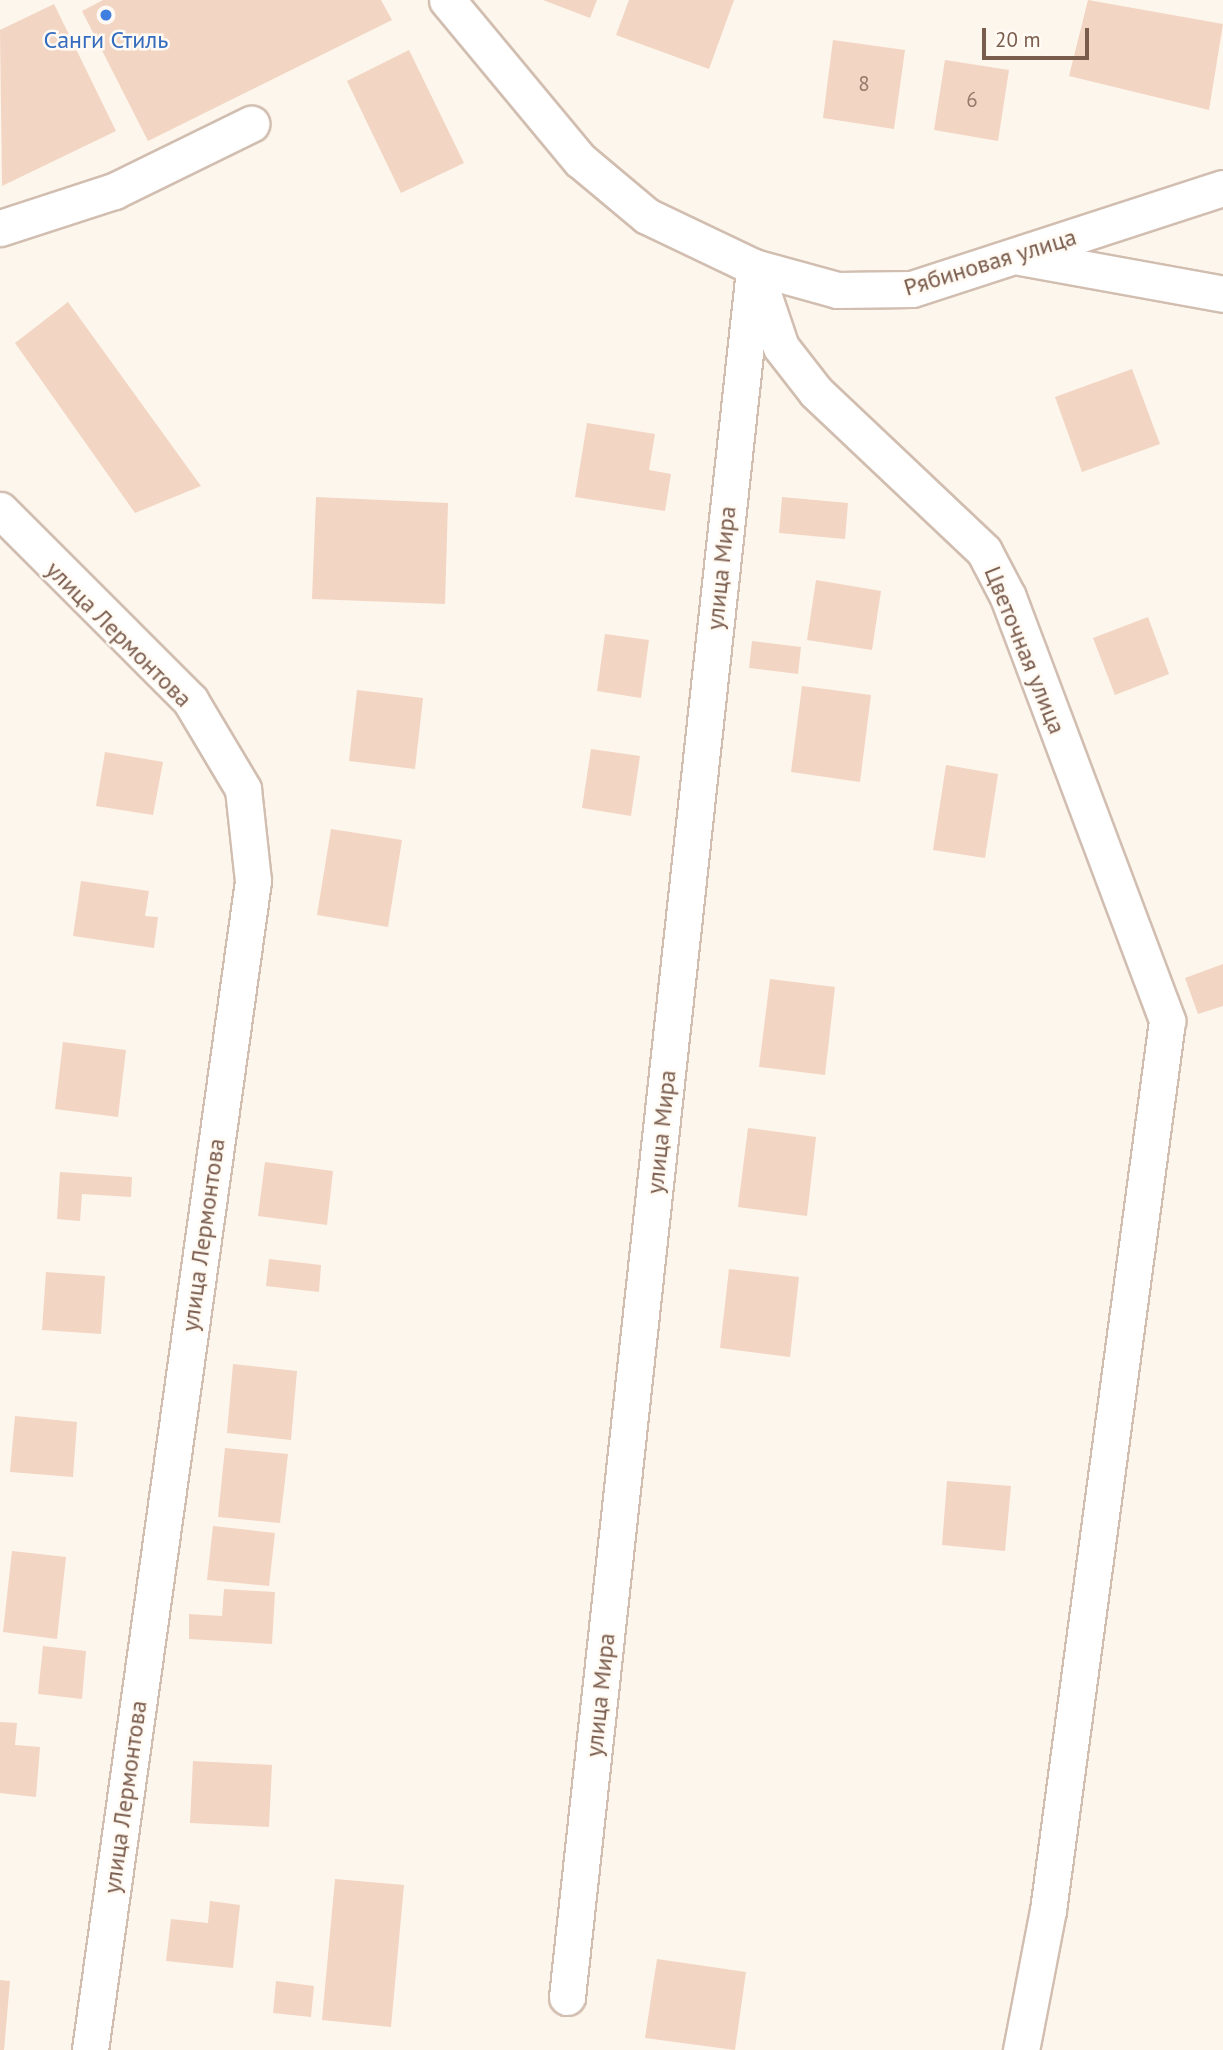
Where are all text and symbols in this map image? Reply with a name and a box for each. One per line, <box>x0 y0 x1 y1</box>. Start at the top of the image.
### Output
marker: Санги Стиль <box>98 7 114 23</box>
scale bar <box>985 14 1092 58</box>
place label: Санги Стиль <box>43 26 169 54</box>
text: 20 m <box>995 26 1041 53</box>
house number: 8 <box>858 71 870 97</box>
house number: 6 <box>966 87 978 113</box>
street label: Рябиновая улица <box>900 222 1080 302</box>
street label: улица Мира <box>700 505 742 631</box>
street label: улица Лермонтова <box>40 555 198 713</box>
street label: Цветочная улица <box>978 562 1072 738</box>
street label: улица Мира <box>640 1069 682 1195</box>
street label: улица Лермонтова <box>175 1137 231 1333</box>
street label: улица Мира <box>579 1632 621 1758</box>
street label: улица Лермонтова <box>97 1699 153 1895</box>

